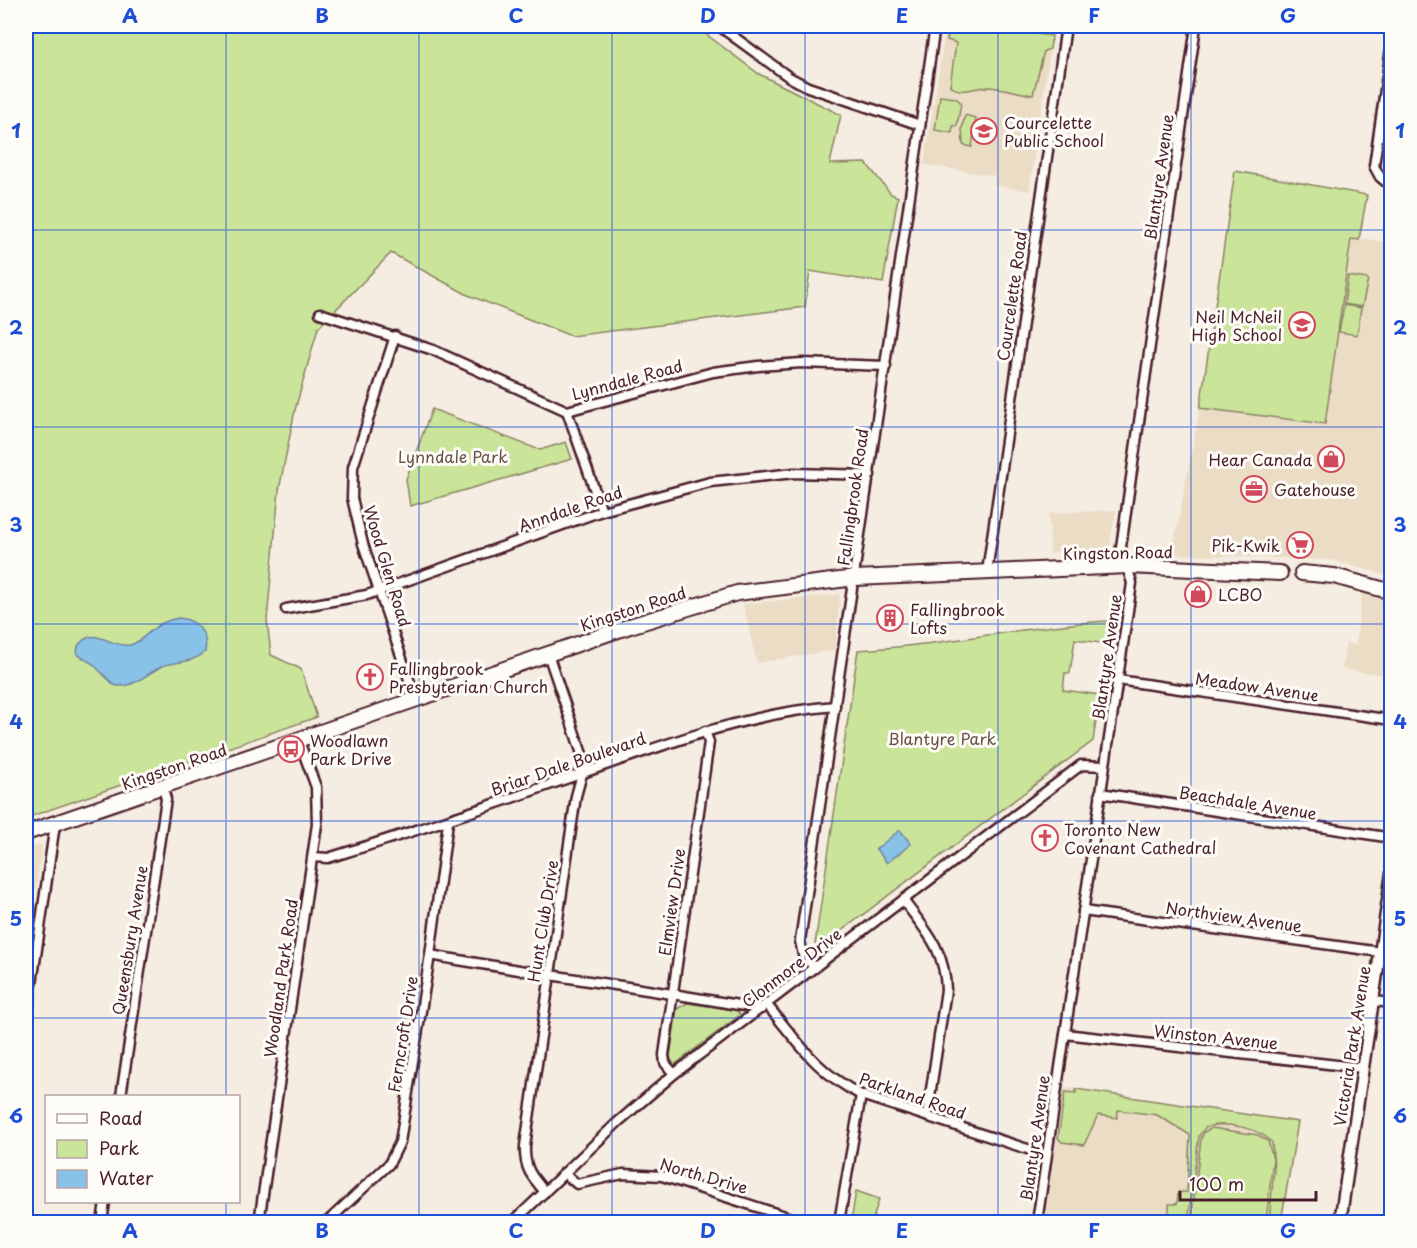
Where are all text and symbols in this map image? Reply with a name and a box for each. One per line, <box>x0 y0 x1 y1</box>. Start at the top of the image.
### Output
text: A <box>122 0 138 30</box>
text: B <box>315 0 329 30</box>
text: C <box>508 0 524 30</box>
text: D <box>700 0 716 30</box>
text: E <box>896 0 908 30</box>
text: F <box>1088 0 1100 30</box>
text: G <box>1280 0 1296 30</box>
place label: Courcelette Public School <box>1004 110 1104 152</box>
street label: Blantyre Avenue <box>1137 112 1179 242</box>
text: 1 <box>11 115 21 145</box>
text: 1 <box>1395 115 1405 145</box>
school or university icon: Courcelette Public School <box>969 116 999 146</box>
street label: Courcelette Road <box>990 229 1032 363</box>
place label: Neil McNeil High School <box>1192 304 1282 346</box>
school or university icon: Neil McNeil High School <box>1287 310 1317 340</box>
text: 2 <box>9 312 23 342</box>
text: 2 <box>1393 312 1407 342</box>
street label: Lynndale Road <box>569 353 685 405</box>
street label: Fallingbrook Road <box>830 427 874 567</box>
park label: Lynndale Park <box>398 444 508 468</box>
shop icon: Hear Canada <box>1316 444 1346 474</box>
place label: Hear Canada <box>1209 447 1312 471</box>
office icon: Gatehouse <box>1239 474 1269 504</box>
place label: Gatehouse <box>1274 477 1356 501</box>
street label: Anndale Road <box>515 479 625 537</box>
street label: Wood Glen Road <box>358 502 418 630</box>
text: 3 <box>9 509 23 539</box>
text: 3 <box>1393 509 1407 539</box>
supermarket icon: Pik-Kwik <box>1285 530 1315 560</box>
place label: Pik-Kwik <box>1211 533 1280 557</box>
street label: Kingston Road <box>1063 539 1173 565</box>
shop icon: LCBO <box>1183 579 1213 609</box>
street label: Kingston Road <box>577 580 689 636</box>
place label: LCBO <box>1218 582 1262 606</box>
street label: Blantyre Avenue <box>1085 592 1127 722</box>
place label: Fallingbrook Lofts <box>910 597 1005 639</box>
building icon: Fallingbrook Lofts <box>875 603 905 633</box>
place label: Fallingbrook Presbyterian Church <box>389 656 548 698</box>
church icon: Fallingbrook Presbyterian Church <box>355 662 385 692</box>
street label: Meadow Avenue <box>1194 665 1320 707</box>
text: 4 <box>9 706 23 736</box>
text: 4 <box>1393 706 1407 736</box>
street label: Briar Dale Boulevard <box>487 725 649 801</box>
park label: Blantyre Park <box>888 726 997 750</box>
place label: Woodlawn Park Drive <box>310 728 392 770</box>
bus stop icon: Woodlawn Park Drive <box>276 734 306 764</box>
street label: Kingston Road <box>118 737 230 795</box>
street label: Beachdale Avenue <box>1177 779 1319 825</box>
place label: Toronto New Covenant Cathedral <box>1064 817 1216 859</box>
church icon: Toronto New Covenant Cathedral <box>1030 823 1060 853</box>
street label: Elmview Drive <box>652 847 690 957</box>
street label: Hunt Club Drive <box>521 858 563 984</box>
street label: Queensbury Avenue <box>105 864 153 1016</box>
street label: Northview Avenue <box>1164 895 1304 937</box>
street label: Woodland Park Road <box>257 897 303 1059</box>
text: 5 <box>10 903 22 933</box>
text: 5 <box>1394 903 1406 933</box>
street label: Clonmore Drive <box>736 921 846 1013</box>
street label: Victoria Park Avenue <box>1326 964 1376 1128</box>
street label: Ferncroft Drive <box>381 974 423 1094</box>
street label: Winston Avenue <box>1153 1018 1279 1054</box>
street label: Parkland Road <box>856 1066 970 1124</box>
street label: Blantyre Avenue <box>1013 1073 1055 1203</box>
legend <box>45 1095 240 1203</box>
text: 6 <box>9 1100 23 1130</box>
text: 6 <box>1393 1100 1407 1130</box>
text: Road <box>99 1104 143 1131</box>
text: Park <box>99 1134 139 1161</box>
street label: North Drive <box>657 1151 751 1199</box>
text: Water <box>99 1164 154 1191</box>
scale bar <box>1180 1164 1316 1202</box>
text: 100 m <box>1189 1170 1244 1197</box>
text: A <box>122 1215 138 1245</box>
text: B <box>315 1215 329 1245</box>
text: C <box>508 1215 524 1245</box>
text: D <box>700 1215 716 1245</box>
text: E <box>896 1215 908 1245</box>
text: F <box>1088 1215 1100 1245</box>
text: G <box>1280 1215 1296 1245</box>

